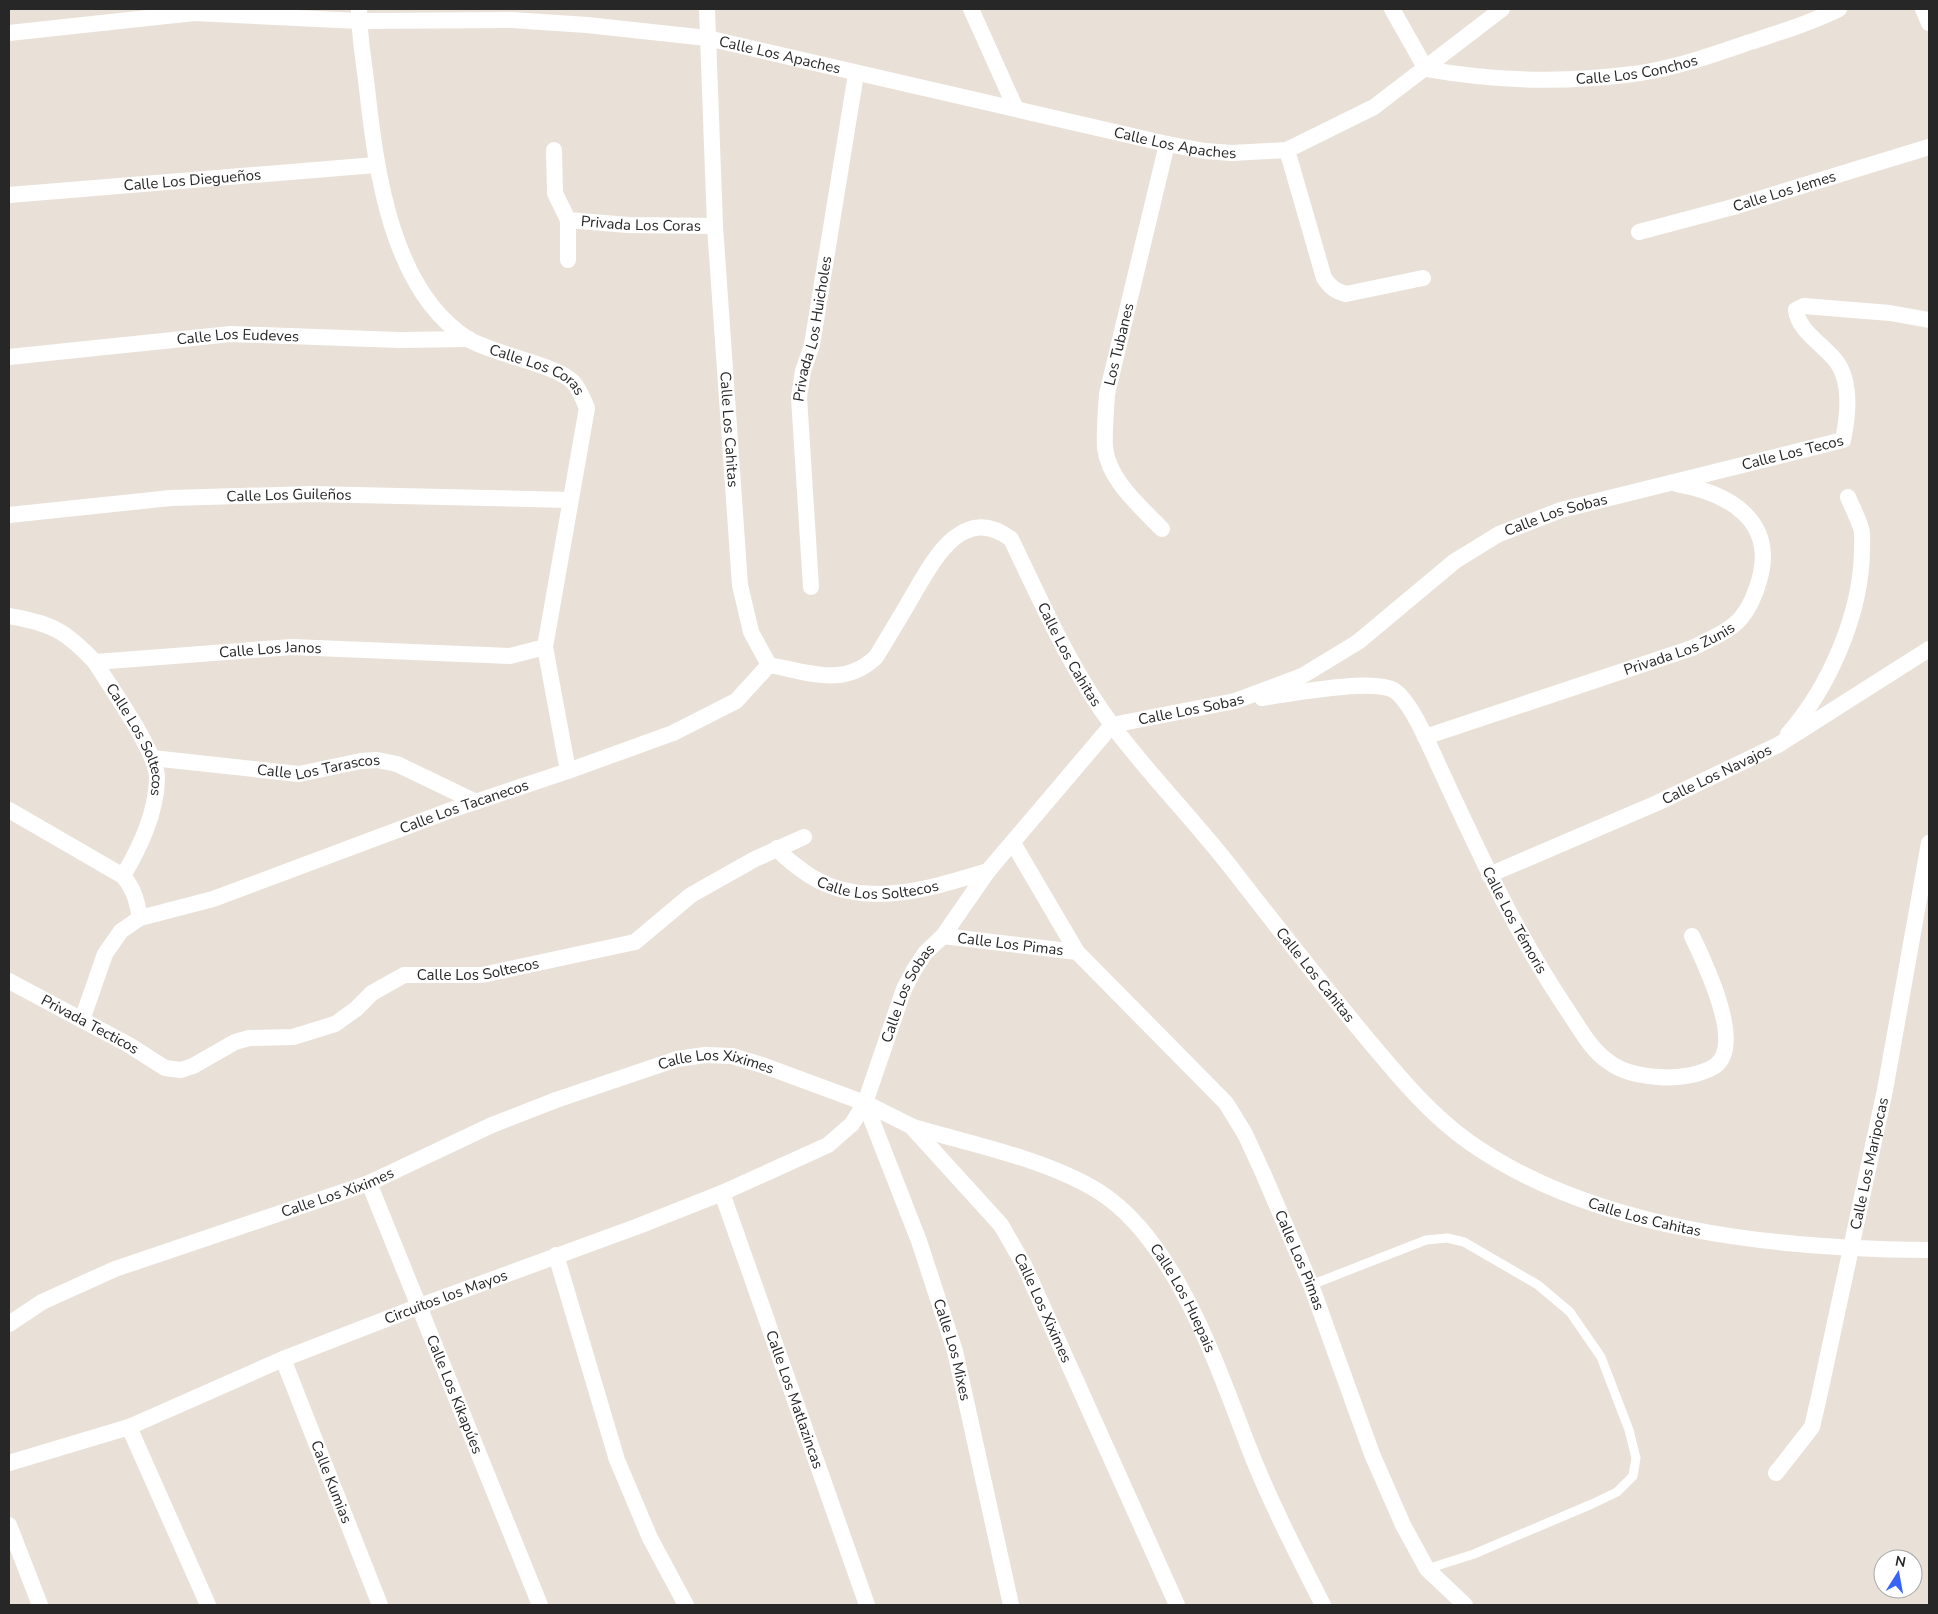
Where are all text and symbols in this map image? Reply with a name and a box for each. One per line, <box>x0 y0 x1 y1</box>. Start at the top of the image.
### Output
street label: Calle Los Apaches <box>717 31 843 79</box>
street label: Calle Los Conchos <box>1575 50 1700 89</box>
street label: Calle Los Apaches <box>1112 122 1237 163</box>
street label: Calle Los Diegueños <box>123 164 262 196</box>
street label: Calle Los Jemes <box>1730 166 1838 216</box>
street label: Privada Los Coras <box>580 211 701 236</box>
street label: Privada Los Huicholes <box>788 254 836 403</box>
street label: Los Tubanes <box>1099 301 1138 388</box>
street label: Calle Los Eudeves <box>176 324 299 350</box>
street label: Calle Los Coras <box>487 339 590 399</box>
street label: Calle Los Cahitas <box>715 371 743 488</box>
street label: Calle Los Tecos <box>1740 430 1846 475</box>
street label: Calle Los Guileños <box>226 484 352 506</box>
street label: Calle Los Sobas <box>1501 489 1609 541</box>
street label: Calle Los Cahitas <box>1033 599 1106 710</box>
street label: Privada Los Zunis <box>1621 618 1739 680</box>
street label: Calle Los Janos <box>218 637 322 663</box>
street label: Calle Los Soltecos <box>101 679 167 798</box>
street label: Calle Los Sobas <box>1136 689 1247 730</box>
street label: Calle Los Navajos <box>1658 740 1775 809</box>
street label: Calle Los Tarascos <box>256 750 381 785</box>
street label: Calle Los Tacanecos <box>397 775 531 838</box>
street label: Calle Los Témoris <box>1478 863 1552 977</box>
street label: Calle Los Soltecos <box>813 871 941 904</box>
street label: Calle Los Cahitas <box>1271 923 1360 1027</box>
street label: Calle Los Pimas <box>956 928 1065 960</box>
street label: Calle Los Sobas <box>876 939 939 1045</box>
street label: Calle Los Soltecos <box>417 953 541 985</box>
street label: Privada Tecticos <box>38 990 143 1059</box>
street label: Calle Los Xiximes <box>655 1045 777 1079</box>
street label: Calle Los Maripocas <box>1845 1096 1893 1232</box>
street label: Calle Los Xiximes <box>278 1163 397 1222</box>
street label: Calle Los Cahitas <box>1585 1193 1703 1241</box>
street label: Calle Los Pimas <box>1270 1207 1329 1313</box>
street label: Calle Los Huepais <box>1145 1239 1220 1356</box>
street label: Calle Los Xiximes <box>1009 1249 1077 1366</box>
street label: Circuitos los Mayos <box>381 1265 510 1329</box>
street label: Calle Los Mixes <box>929 1296 976 1403</box>
street label: Calle Los Matlazincas <box>761 1328 828 1472</box>
street label: Calle Los Kikapúes <box>422 1332 488 1457</box>
street label: Calle Kumias <box>306 1437 357 1526</box>
north arrow <box>1873 1549 1923 1599</box>
text: N <box>1893 1551 1907 1572</box>

